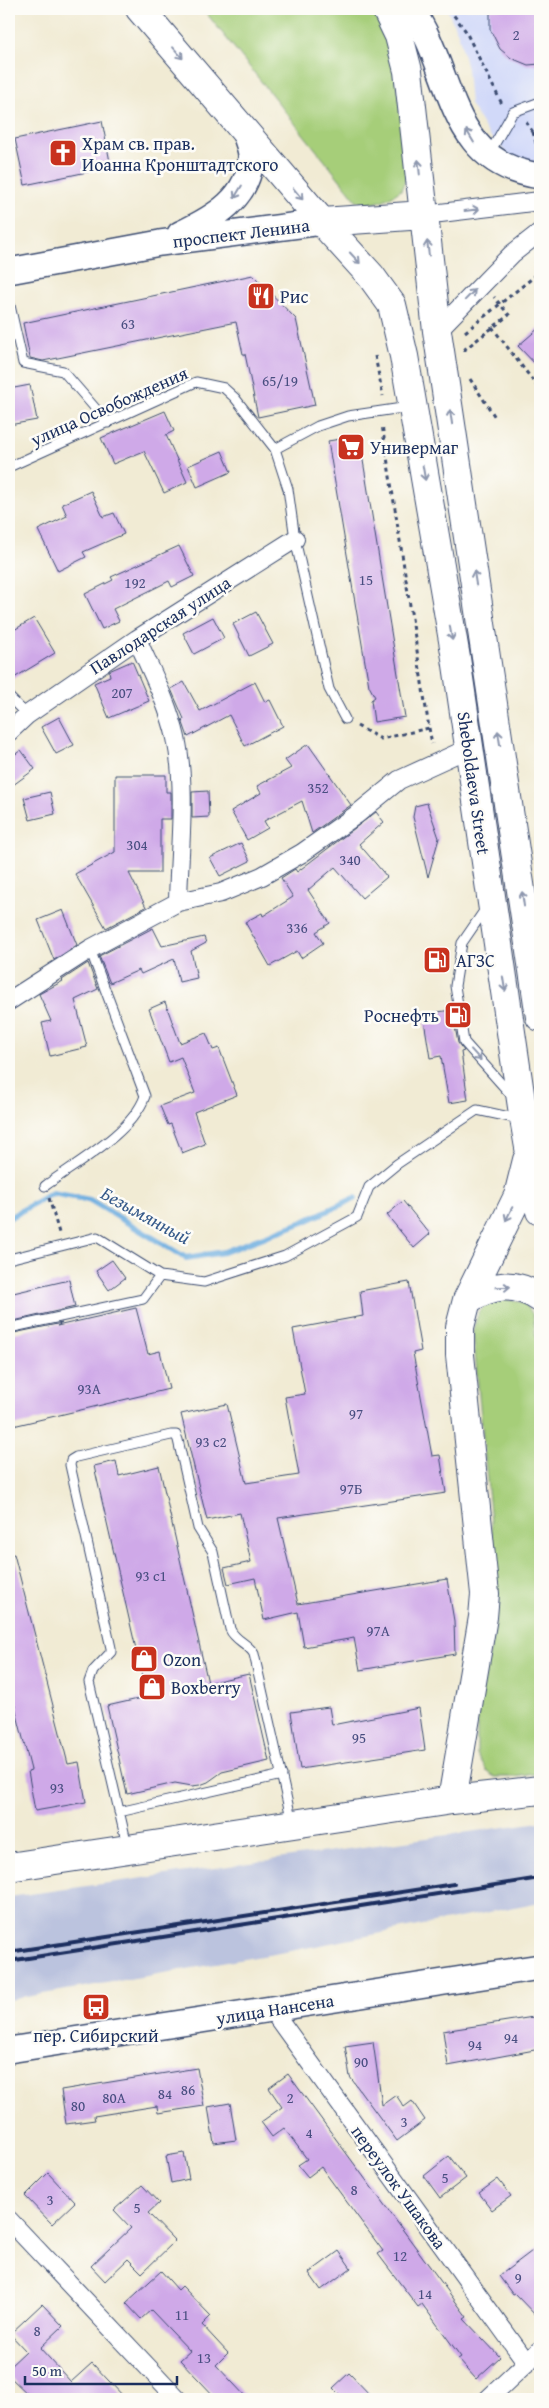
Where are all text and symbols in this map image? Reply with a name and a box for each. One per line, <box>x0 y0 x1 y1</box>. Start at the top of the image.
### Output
house number: 2 <box>512 24 520 45</box>
one-way arrow <box>172 46 183 59</box>
one-way arrow <box>465 129 475 143</box>
place label: Храм св. прав. Иоанна Кронштадтского <box>82 130 278 178</box>
church icon: Храм св. прав. Иоанна Кронштадтского <box>48 138 78 168</box>
one-way arrow <box>414 159 423 175</box>
one-way arrow <box>233 185 243 199</box>
one-way arrow <box>292 187 304 200</box>
one-way arrow <box>464 205 480 215</box>
street label: проспект Ленина <box>171 211 311 255</box>
one-way arrow <box>422 240 432 256</box>
one-way arrow <box>349 252 361 264</box>
restaurant icon: Рис <box>246 281 276 311</box>
place label: Рис <box>280 283 308 310</box>
one-way arrow <box>464 289 476 302</box>
house number: 63 <box>121 313 135 334</box>
street label: улица Освобождения <box>25 359 192 453</box>
house number: 65/19 <box>262 370 298 391</box>
one-way arrow <box>445 409 455 425</box>
supermarket icon: Универмаг <box>336 432 366 462</box>
place label: Универмаг <box>370 434 458 461</box>
one-way arrow <box>419 465 429 481</box>
street label: Павлодарская улица <box>84 569 236 681</box>
house number: 15 <box>359 569 373 590</box>
one-way arrow <box>469 570 479 586</box>
house number: 192 <box>124 572 146 593</box>
one-way arrow <box>447 625 457 641</box>
house number: 207 <box>111 682 133 703</box>
street label: Sheboldaeva Street <box>451 710 497 857</box>
one-way arrow <box>494 731 504 747</box>
house number: 352 <box>307 777 329 798</box>
house number: 304 <box>126 834 148 855</box>
house number: 340 <box>339 849 361 870</box>
one-way arrow <box>518 891 528 907</box>
house number: 336 <box>286 917 308 938</box>
fuel station icon: АГЗС <box>422 945 452 975</box>
place label: АГЗС <box>456 947 495 974</box>
one-way arrow <box>499 976 509 992</box>
fuel station icon: Роснефть <box>443 1000 473 1030</box>
place label: Роснефть <box>364 1002 439 1029</box>
one-way arrow <box>470 1049 482 1062</box>
water label: Безымянный <box>96 1179 196 1251</box>
one-way arrow <box>504 1207 514 1222</box>
one-way arrow <box>495 1283 511 1292</box>
house number: 93А <box>77 1378 101 1399</box>
house number: 97 <box>349 1403 363 1424</box>
house number: 93 с2 <box>195 1431 227 1452</box>
house number: 97Б <box>340 1478 362 1499</box>
house number: 93 с1 <box>135 1565 167 1586</box>
house number: 97А <box>366 1620 390 1641</box>
shop icon: Ozon <box>129 1644 159 1674</box>
place label: Ozon <box>163 1646 201 1673</box>
shop icon: Boxberry <box>137 1672 167 1702</box>
place label: Boxberry <box>171 1674 241 1701</box>
house number: 95 <box>352 1727 366 1748</box>
house number: 93 <box>50 1777 64 1798</box>
street label: улица Нансена <box>213 1986 336 2032</box>
bus stop icon: пер. Сибирский <box>81 1992 111 2022</box>
place label: пер. Сибирский <box>33 2022 159 2049</box>
house number: 94 <box>504 2027 518 2048</box>
house number: 94 <box>468 2034 482 2055</box>
house number: 90 <box>354 2051 368 2072</box>
house number: 86 <box>181 2079 195 2100</box>
house number: 84 <box>158 2083 172 2104</box>
house number: 80А <box>102 2087 126 2108</box>
house number: 2 <box>286 2087 294 2108</box>
house number: 80 <box>71 2095 85 2116</box>
house number: 3 <box>400 2111 408 2132</box>
street label: переулок Ушакова <box>345 2119 454 2255</box>
house number: 4 <box>305 2122 313 2143</box>
house number: 5 <box>441 2167 449 2188</box>
house number: 8 <box>350 2179 358 2200</box>
house number: 3 <box>46 2189 54 2210</box>
house number: 5 <box>133 2197 141 2218</box>
house number: 12 <box>393 2245 407 2266</box>
house number: 9 <box>514 2267 522 2288</box>
house number: 14 <box>418 2283 432 2304</box>
house number: 11 <box>175 2304 189 2325</box>
house number: 8 <box>33 2320 41 2341</box>
house number: 13 <box>197 2347 211 2368</box>
scale bar <box>25 2353 178 2385</box>
text: 50 m <box>32 2360 63 2381</box>

